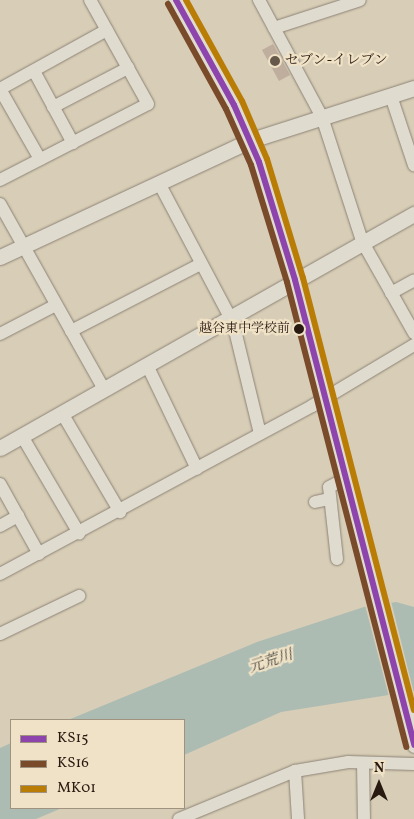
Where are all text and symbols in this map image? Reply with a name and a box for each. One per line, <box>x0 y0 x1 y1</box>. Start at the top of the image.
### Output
place label: セブン-イレブン <box>285 53 389 69</box>
marker: セブン-イレブン <box>269 55 281 67</box>
place label: 越谷東中学校前 <box>199 321 290 337</box>
marker: 越谷東中学校前 <box>294 324 304 334</box>
water label: 元荒川 <box>247 646 295 678</box>
legend <box>10 719 185 809</box>
text: KS15 <box>57 728 89 749</box>
text: KS16 <box>57 753 89 774</box>
north arrow <box>354 759 404 809</box>
text: N <box>374 759 384 778</box>
text: MK01 <box>57 778 96 799</box>

